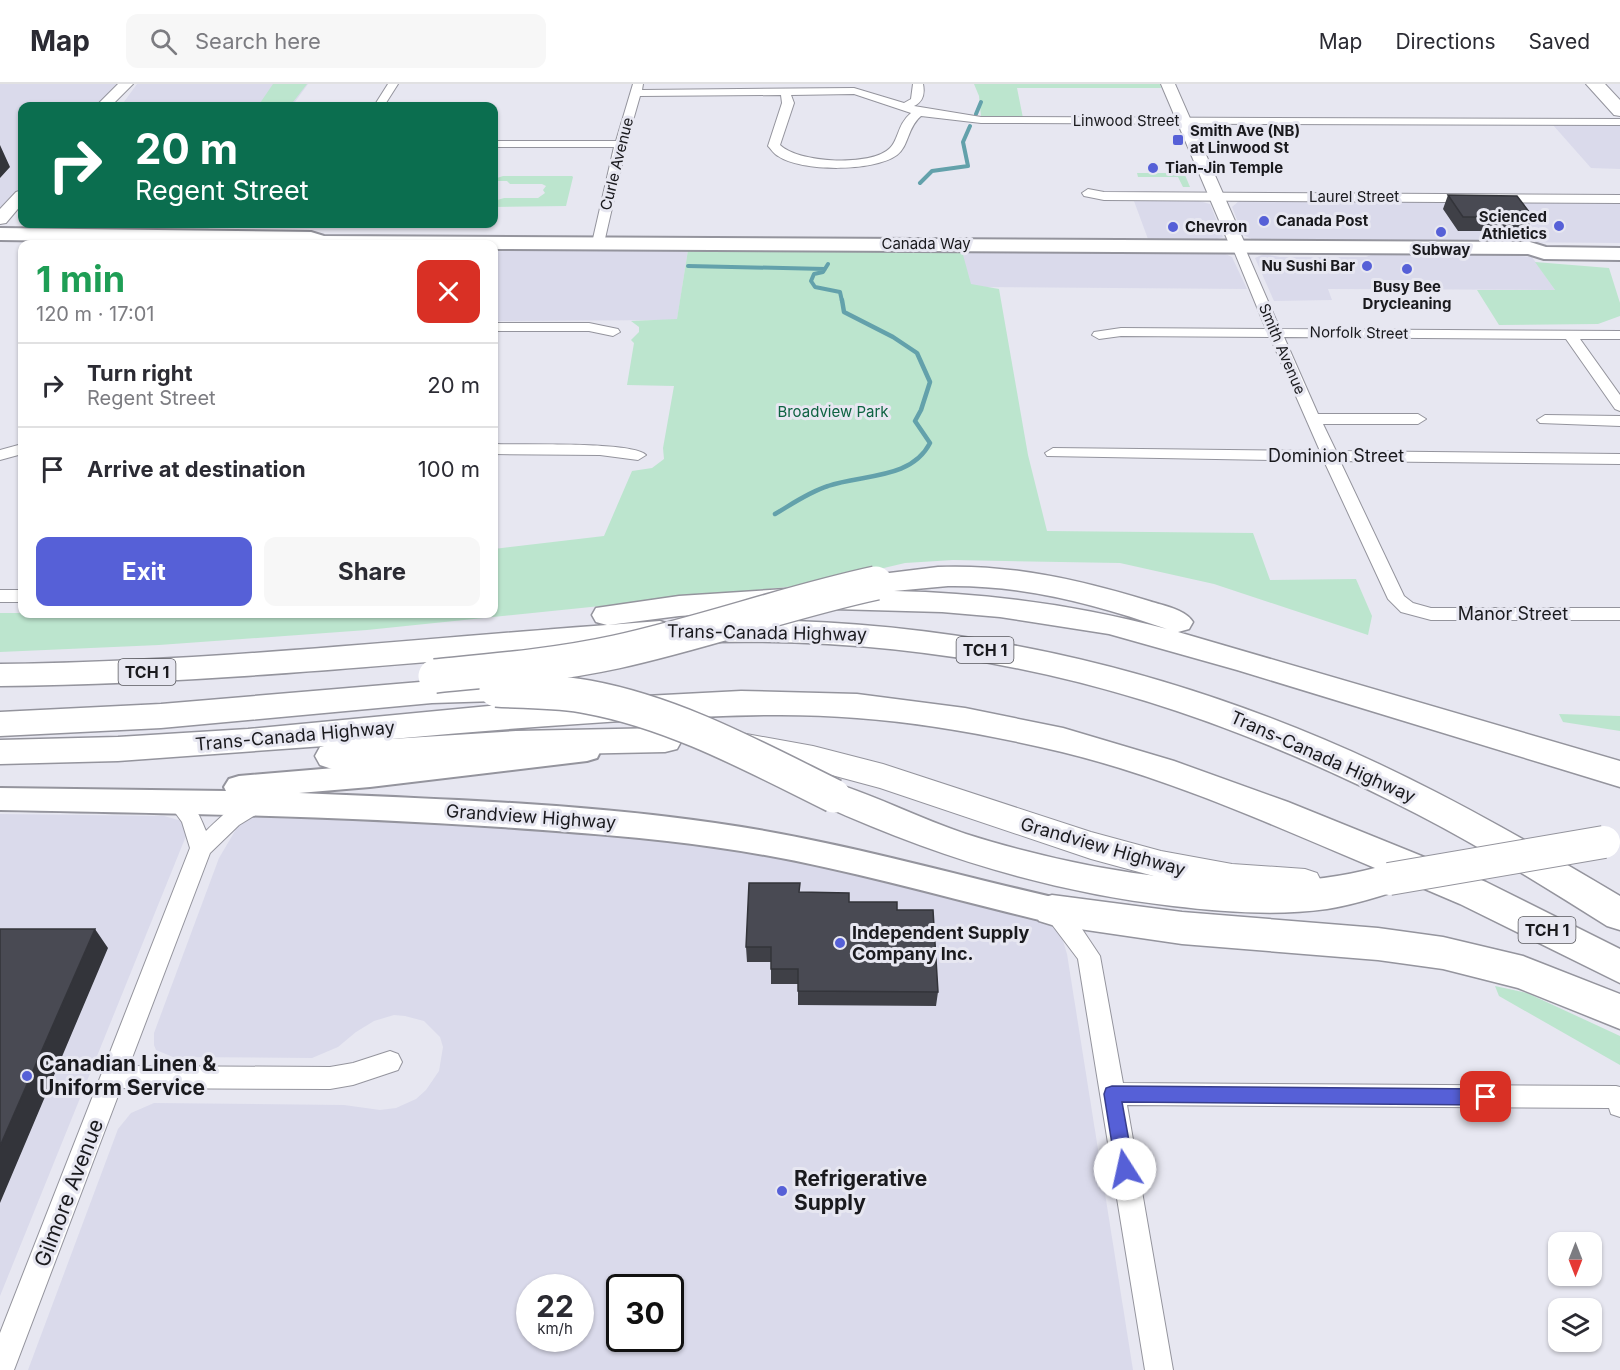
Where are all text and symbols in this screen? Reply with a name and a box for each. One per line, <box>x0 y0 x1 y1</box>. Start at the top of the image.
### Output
search box <box>126 14 546 68</box>
text: Map <box>30 24 90 58</box>
icon: search <box>147 25 180 58</box>
text: Search here <box>195 28 321 54</box>
text: Map <box>1319 29 1362 54</box>
text: Directions <box>1395 29 1496 54</box>
text: Saved <box>1529 29 1590 54</box>
street label: Linwood Street <box>1073 111 1179 130</box>
street label: Curle Avenue <box>596 115 637 212</box>
place label: Smith Ave (NB) at Linwood St <box>1190 121 1300 157</box>
text: 20 m <box>135 123 238 174</box>
icon: right <box>36 126 114 204</box>
marker: Smith Ave (NB) at Linwood St <box>1171 133 1185 147</box>
place label: Tian-Jin Temple <box>1165 158 1283 177</box>
marker: Tian-Jin Temple <box>1146 161 1160 175</box>
text: Regent Street <box>135 174 309 207</box>
street label: Laurel Street <box>1309 187 1399 206</box>
place label: Scienced Athletics <box>1479 207 1547 243</box>
place label: Canada Post <box>1276 211 1369 230</box>
marker: Canada Post <box>1257 214 1271 228</box>
place label: Chevron <box>1185 217 1247 236</box>
marker: Scienced Athletics <box>1552 219 1566 233</box>
marker: Chevron <box>1166 220 1180 234</box>
marker: Subway <box>1434 225 1448 239</box>
street label: Canada Way <box>881 234 971 253</box>
place label: Subway <box>1412 240 1470 259</box>
place label: Nu Sushi Bar <box>1261 256 1355 275</box>
text: 1 min <box>36 257 125 301</box>
marker: Nu Sushi Bar <box>1360 259 1374 273</box>
button: close <box>417 260 480 323</box>
marker: Busy Bee Drycleaning <box>1400 262 1414 276</box>
place label: Busy Bee Drycleaning <box>1363 277 1451 313</box>
street label: Smith Avenue <box>1255 300 1310 397</box>
text: 120 m · 17:01 <box>36 302 154 326</box>
street label: Norfolk Street <box>1309 322 1409 343</box>
text: Turn right <box>87 360 193 386</box>
icon: right <box>36 369 69 402</box>
text: 20 m <box>427 372 480 398</box>
text: Regent Street <box>87 386 216 410</box>
park label: Broadview Park <box>777 402 889 421</box>
street label: Dominion Street <box>1268 445 1404 466</box>
icon: arrive <box>36 453 69 486</box>
text: Arrive at destination <box>87 456 306 482</box>
text: 100 m <box>418 456 480 482</box>
button: Exit <box>36 537 252 606</box>
button: Share <box>264 537 480 606</box>
street label: Manor Street <box>1458 603 1568 624</box>
street label: Trans-Canada Highway <box>667 620 867 645</box>
road number: TCH 1 <box>956 637 1014 663</box>
road number: TCH 1 <box>118 659 176 685</box>
street label: Trans-Canada Highway <box>1227 706 1419 807</box>
street label: Trans-Canada Highway <box>194 716 396 755</box>
street label: Grandview Highway <box>445 800 617 833</box>
street label: Grandview Highway <box>1018 813 1188 880</box>
road number: TCH 1 <box>1518 917 1576 943</box>
place label: Independent Supply Company Inc. <box>852 922 1029 964</box>
marker: Independent Supply Company Inc. <box>833 936 847 950</box>
place label: Canadian Linen & Uniform Service <box>39 1051 217 1100</box>
marker: Canadian Linen & Uniform Service <box>20 1069 34 1083</box>
pin <box>1460 1071 1511 1122</box>
icon: arrive <box>1469 1080 1502 1113</box>
street label: Gilmore Avenue <box>29 1115 108 1270</box>
position arrow <box>1093 1137 1157 1201</box>
place label: Refrigerative Supply <box>794 1166 927 1215</box>
marker: Refrigerative Supply <box>775 1184 789 1198</box>
north arrow <box>1548 1232 1602 1286</box>
map controls <box>1548 1232 1602 1352</box>
speed limit sign: 30 <box>606 1274 684 1352</box>
text: 22 <box>536 1288 574 1324</box>
button: layers <box>1548 1298 1602 1352</box>
text: km/h <box>537 1319 573 1338</box>

